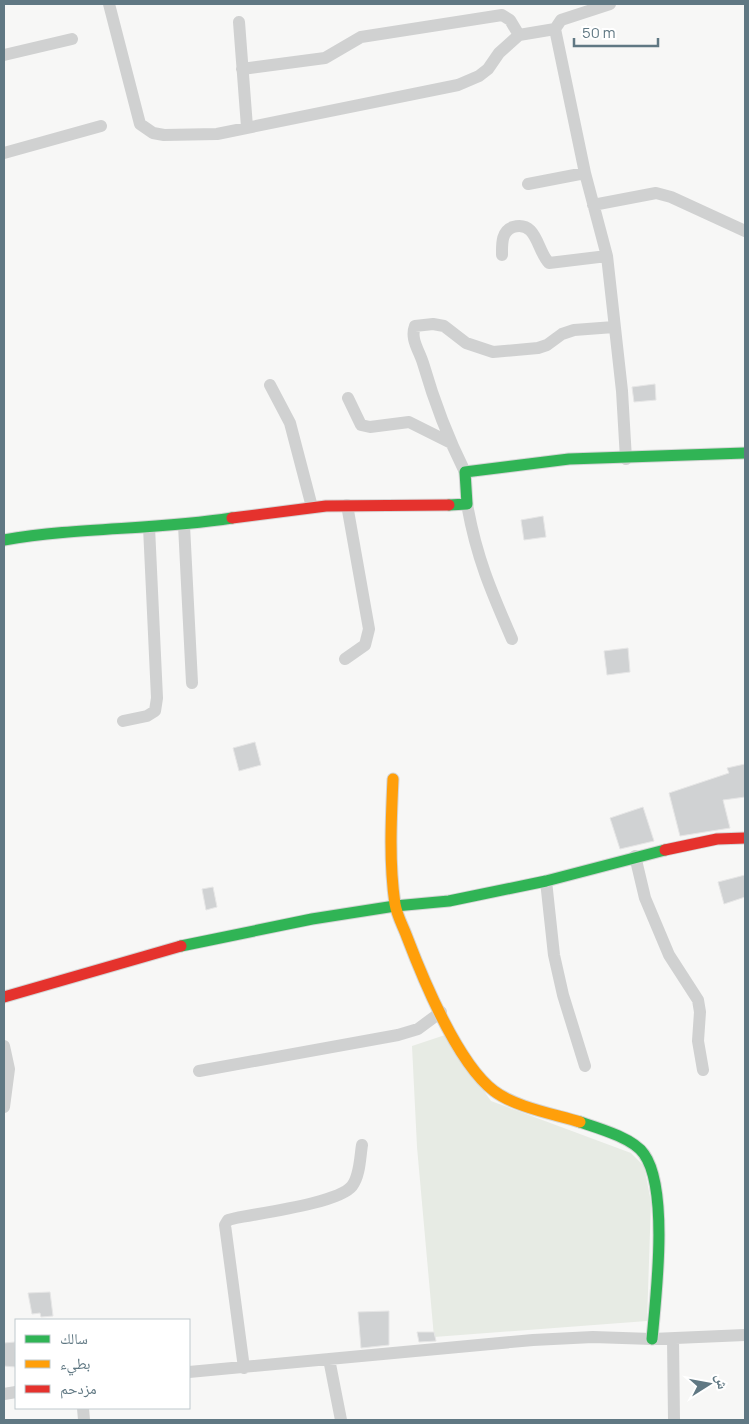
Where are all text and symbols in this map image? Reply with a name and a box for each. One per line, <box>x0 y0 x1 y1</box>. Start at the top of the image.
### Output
scale bar <box>574 15 658 47</box>
text: 50 m <box>582 22 616 43</box>
legend <box>15 1319 190 1409</box>
text: سالك <box>60 1328 88 1349</box>
text: بطيء <box>60 1353 90 1376</box>
north arrow <box>684 1359 734 1409</box>
text: ش <box>712 1372 733 1391</box>
text: مزدحم <box>60 1378 97 1399</box>

